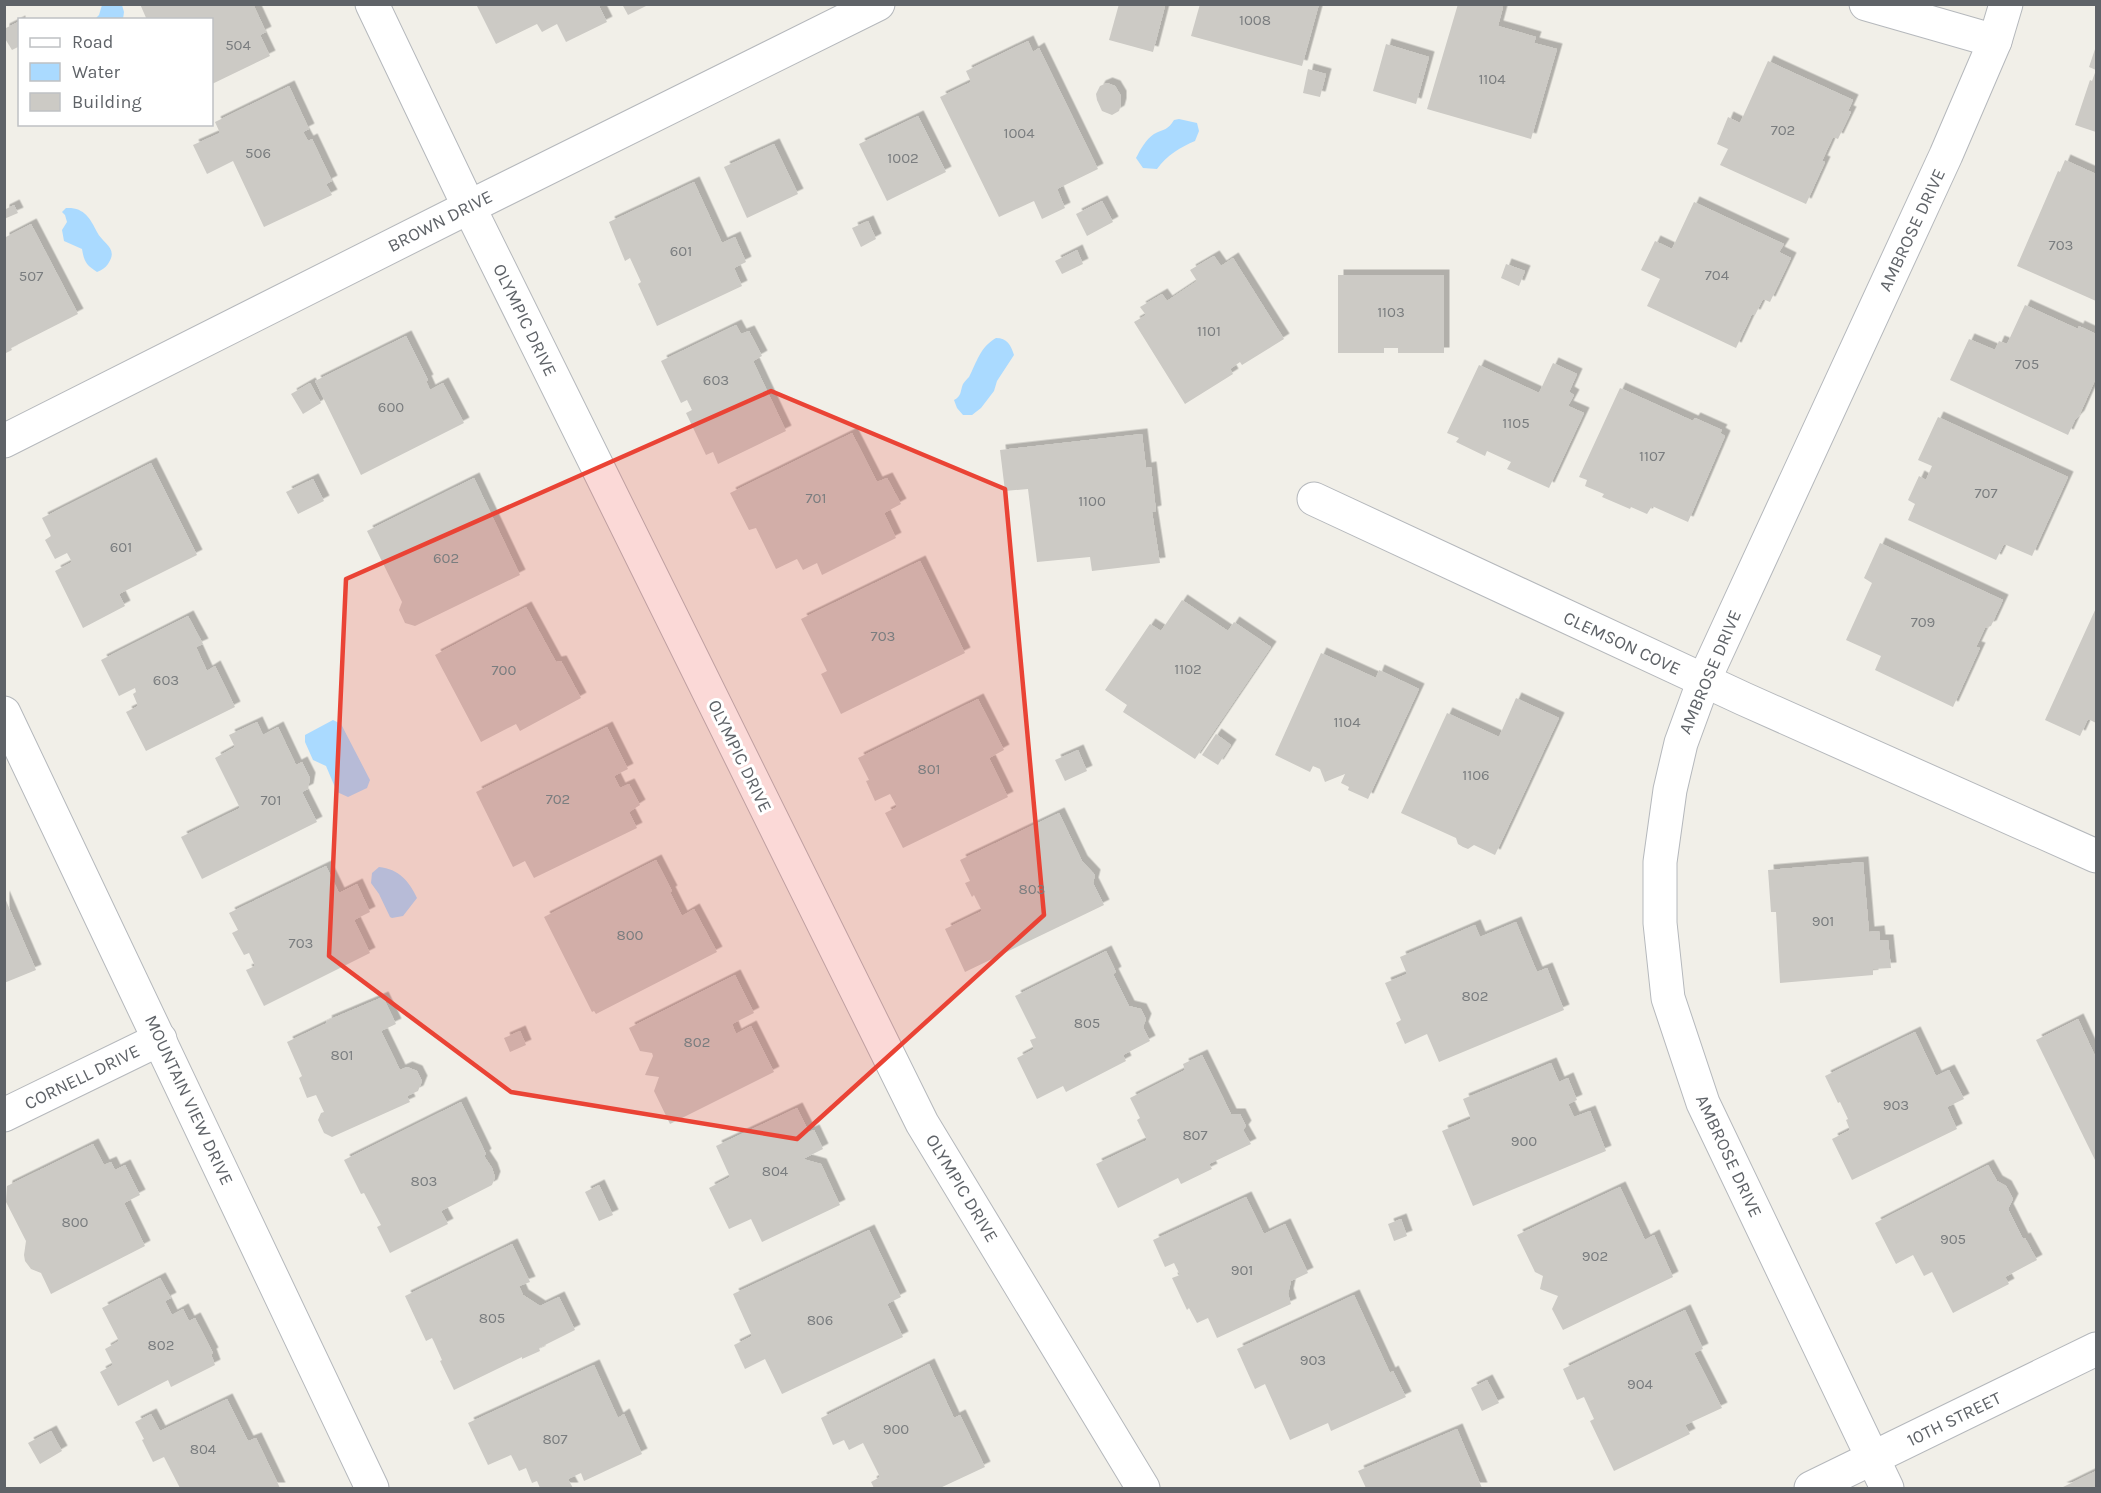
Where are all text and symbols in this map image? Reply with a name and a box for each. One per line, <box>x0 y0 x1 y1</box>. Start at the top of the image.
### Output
house number: 1008 <box>1239 11 1271 29</box>
legend <box>18 18 213 126</box>
text: Road <box>72 31 113 53</box>
house number: 504 <box>225 36 251 54</box>
text: Water <box>72 61 120 83</box>
house number: 1104 <box>1478 70 1506 88</box>
text: Building <box>72 91 142 113</box>
house number: 702 <box>1771 121 1795 139</box>
house number: 1004 <box>1003 124 1035 142</box>
house number: 506 <box>245 144 271 162</box>
house number: 1002 <box>887 149 919 167</box>
street label: AMBROSE DRIVE <box>1874 165 1950 295</box>
street label: BROWN DRIVE <box>384 185 496 257</box>
house number: 703 <box>2049 236 2073 254</box>
house number: 601 <box>670 242 692 260</box>
street label: OLYMPIC DRIVE <box>488 260 562 380</box>
house number: 704 <box>1705 266 1730 284</box>
house number: 507 <box>19 267 43 285</box>
house number: 1103 <box>1377 303 1405 321</box>
house number: 1101 <box>1197 322 1221 340</box>
house number: 705 <box>2015 355 2039 373</box>
house number: 603 <box>703 371 729 389</box>
house number: 600 <box>378 398 404 416</box>
house number: 1105 <box>1502 414 1530 432</box>
house number: 1107 <box>1639 447 1665 465</box>
house number: 707 <box>1975 484 1998 502</box>
house number: 701 <box>806 489 826 507</box>
house number: 1100 <box>1078 492 1106 510</box>
house number: 601 <box>110 538 132 556</box>
house number: 602 <box>433 549 459 567</box>
street label: CLEMSON COVE <box>1560 606 1684 680</box>
street label: AMBROSE DRIVE <box>1674 607 1746 737</box>
house number: 709 <box>1911 613 1935 631</box>
house number: 703 <box>871 627 895 645</box>
house number: 1102 <box>1174 660 1202 678</box>
house number: 700 <box>492 661 517 679</box>
house number: 603 <box>153 671 179 689</box>
street label: OLYMPIC DRIVE <box>703 696 777 816</box>
house number: 1104 <box>1333 713 1361 731</box>
house number: 801 <box>917 760 941 778</box>
house number: 1106 <box>1462 766 1490 784</box>
house number: 702 <box>546 790 570 808</box>
house number: 701 <box>261 791 281 809</box>
house number: 803 <box>1019 880 1045 898</box>
house number: 901 <box>1812 912 1834 930</box>
house number: 800 <box>616 926 644 944</box>
house number: 703 <box>289 934 313 952</box>
house number: 802 <box>1462 987 1488 1005</box>
street label: MOUNTAIN VIEW DRIVE <box>140 1012 238 1188</box>
house number: 805 <box>1074 1014 1100 1032</box>
house number: 802 <box>684 1033 710 1051</box>
street label: CORNELL DRIVE <box>21 1040 143 1114</box>
house number: 801 <box>330 1046 354 1064</box>
street label: AMBROSE DRIVE <box>1691 1091 1767 1221</box>
house number: 903 <box>1883 1096 1909 1114</box>
house number: 807 <box>1182 1126 1208 1144</box>
street label: OLYMPIC DRIVE <box>921 1130 1003 1246</box>
house number: 900 <box>1511 1132 1537 1150</box>
house number: 804 <box>762 1162 789 1180</box>
house number: 803 <box>411 1172 437 1190</box>
house number: 800 <box>61 1213 89 1231</box>
house number: 905 <box>1940 1230 1966 1248</box>
house number: 902 <box>1582 1247 1608 1265</box>
house number: 901 <box>1231 1261 1253 1279</box>
house number: 805 <box>479 1309 505 1327</box>
house number: 806 <box>807 1311 833 1329</box>
house number: 802 <box>148 1336 174 1354</box>
house number: 903 <box>1300 1351 1326 1369</box>
house number: 904 <box>1627 1375 1654 1393</box>
street label: 10TH STREET <box>1903 1387 2005 1451</box>
house number: 900 <box>883 1420 909 1438</box>
house number: 807 <box>542 1430 568 1448</box>
house number: 804 <box>190 1440 217 1458</box>

